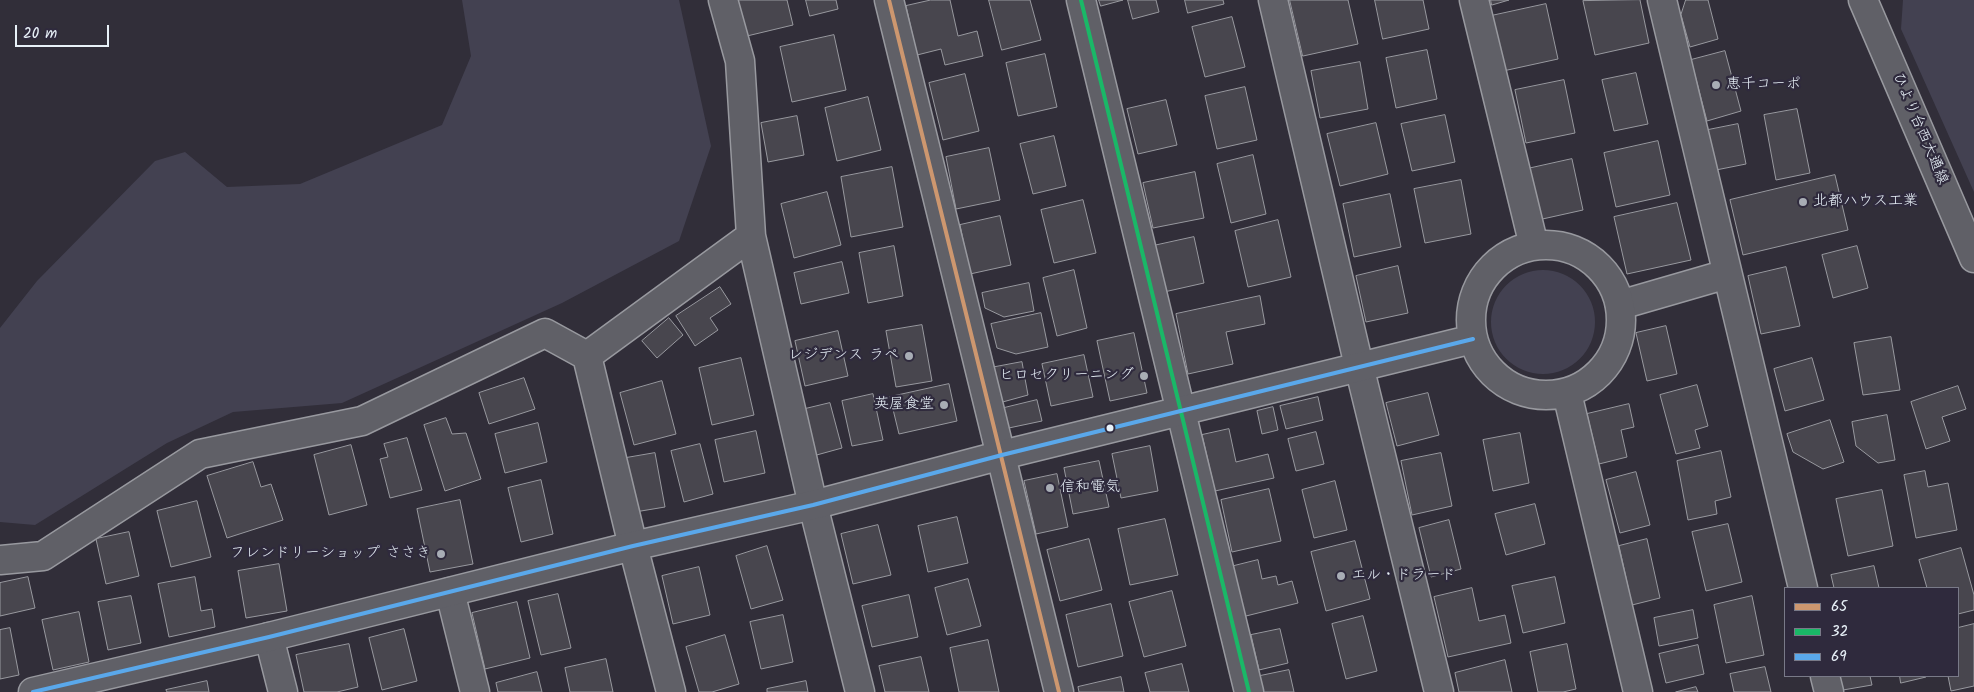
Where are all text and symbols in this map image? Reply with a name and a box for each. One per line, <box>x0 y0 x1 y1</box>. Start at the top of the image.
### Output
scale bar <box>18 15 111 47</box>
text: 20 m <box>23 22 57 46</box>
street label: ひより台西大通線 <box>1887 70 1951 188</box>
place label: 恵千コーポ <box>1726 76 1801 94</box>
marker: 恵千コーポ <box>1710 79 1722 91</box>
place label: 北都ハウス工業 <box>1813 193 1918 211</box>
marker: 北都ハウス工業 <box>1797 196 1809 208</box>
place label: レジデンス ラペ <box>788 347 899 365</box>
marker: レジデンス ラペ <box>903 350 915 362</box>
place label: ヒロセクリーニング <box>999 367 1134 385</box>
marker: ヒロセクリーニング <box>1138 370 1150 382</box>
place label: 英屋食堂 <box>874 396 934 414</box>
marker: 英屋食堂 <box>938 399 950 411</box>
unlabelled marker <box>1105 423 1115 433</box>
place label: 信和電気 <box>1060 479 1120 497</box>
marker: 信和電気 <box>1044 482 1056 494</box>
place label: フレンドリーショップ ささき <box>230 545 431 563</box>
marker: フレンドリーショップ ささき <box>435 548 447 560</box>
place label: エル・ドラード <box>1351 567 1456 585</box>
marker: エル・ドラード <box>1335 570 1347 582</box>
legend <box>1784 587 1959 677</box>
text: 65 <box>1831 595 1847 619</box>
text: 32 <box>1831 620 1848 644</box>
text: 69 <box>1831 645 1847 669</box>

